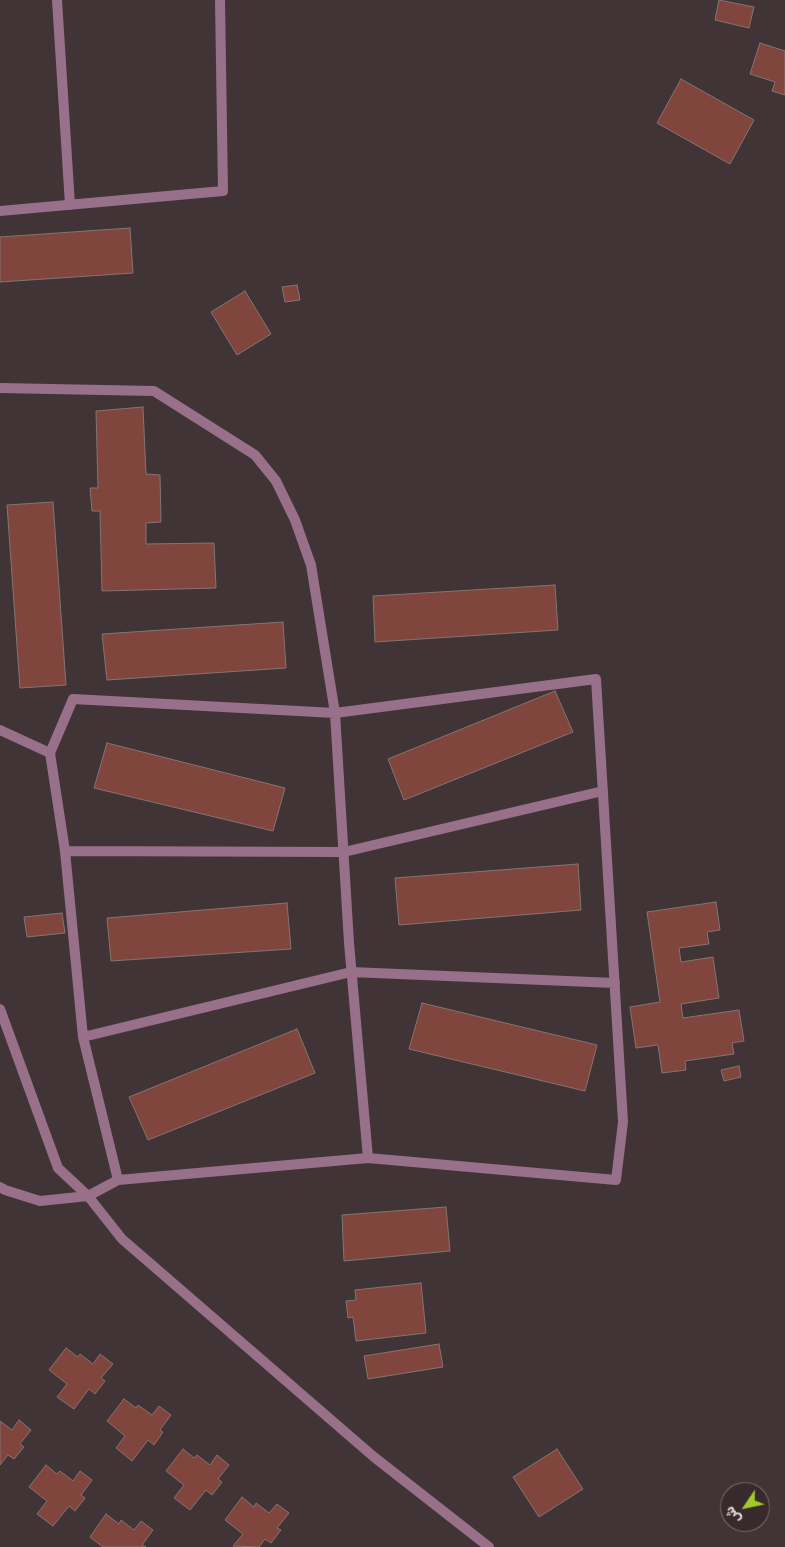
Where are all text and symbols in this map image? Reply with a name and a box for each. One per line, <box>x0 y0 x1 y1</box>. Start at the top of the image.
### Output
north arrow <box>720 1482 770 1532</box>
text: ش <box>721 1503 745 1527</box>

